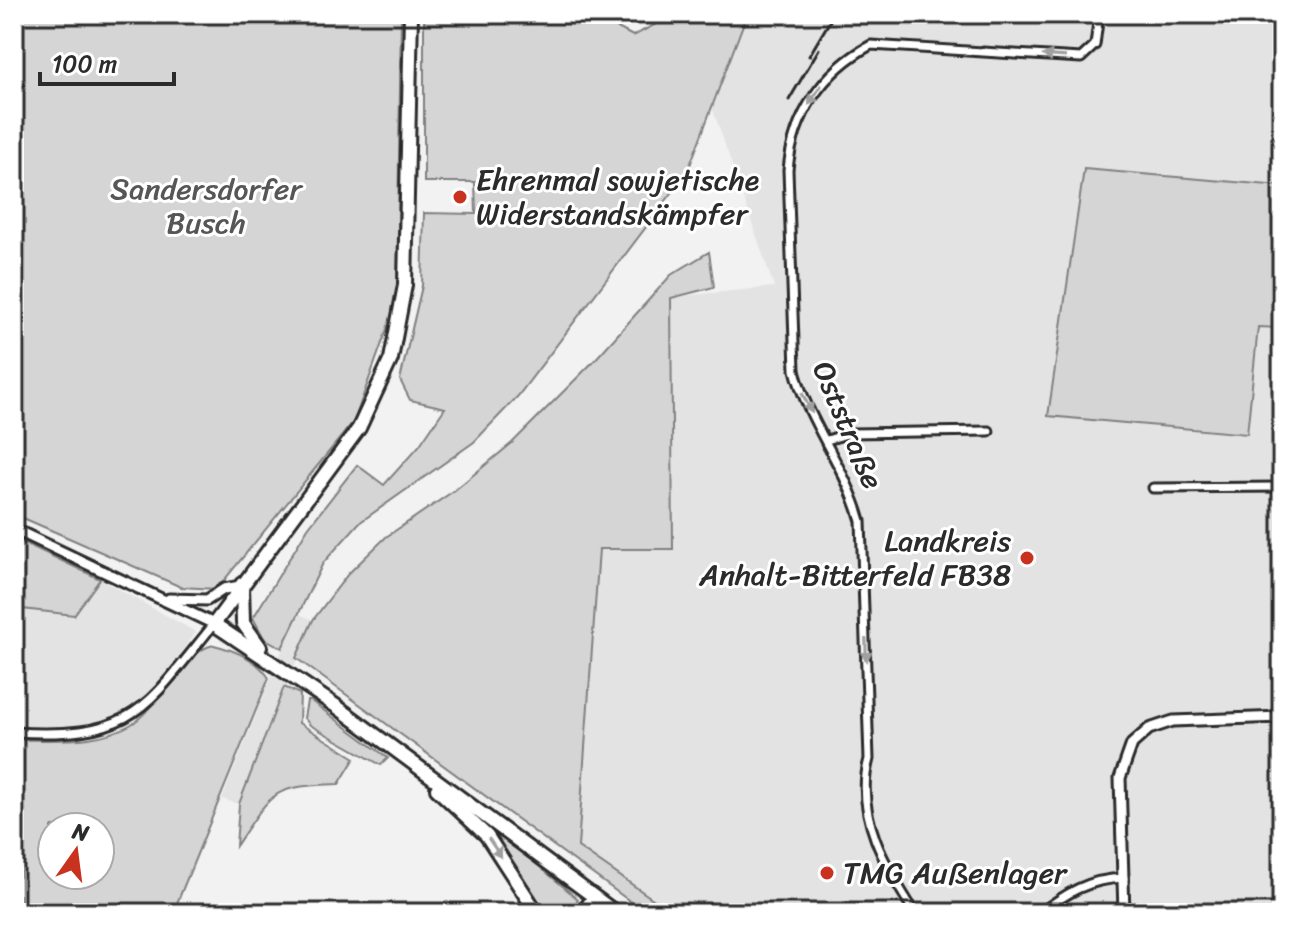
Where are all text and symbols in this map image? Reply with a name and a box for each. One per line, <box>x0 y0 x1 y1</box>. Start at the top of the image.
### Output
scale bar <box>40 36 174 86</box>
text: 100 m <box>52 43 117 85</box>
one-way arrow <box>1041 49 1066 62</box>
one-way arrow <box>808 84 822 106</box>
place label: Ehrenmal sowjetische Widerstandskämpfer <box>476 153 759 241</box>
park label: Sandersdorfer Busch <box>110 162 303 250</box>
marker: Ehrenmal sowjetische Widerstandskämpfer <box>451 188 469 206</box>
street label: Oststraße <box>797 352 899 498</box>
one-way arrow <box>800 391 814 414</box>
place label: Landkreis Anhalt-Bitterfeld FB38 <box>698 514 1011 602</box>
marker: Landkreis Anhalt-Bitterfeld FB38 <box>1018 549 1036 567</box>
one-way arrow <box>860 638 873 663</box>
north arrow <box>36 811 116 891</box>
text: N <box>68 811 94 853</box>
one-way arrow <box>487 837 502 858</box>
place label: TMG Außenlager <box>843 846 1068 900</box>
marker: TMG Außenlager <box>818 864 836 882</box>

